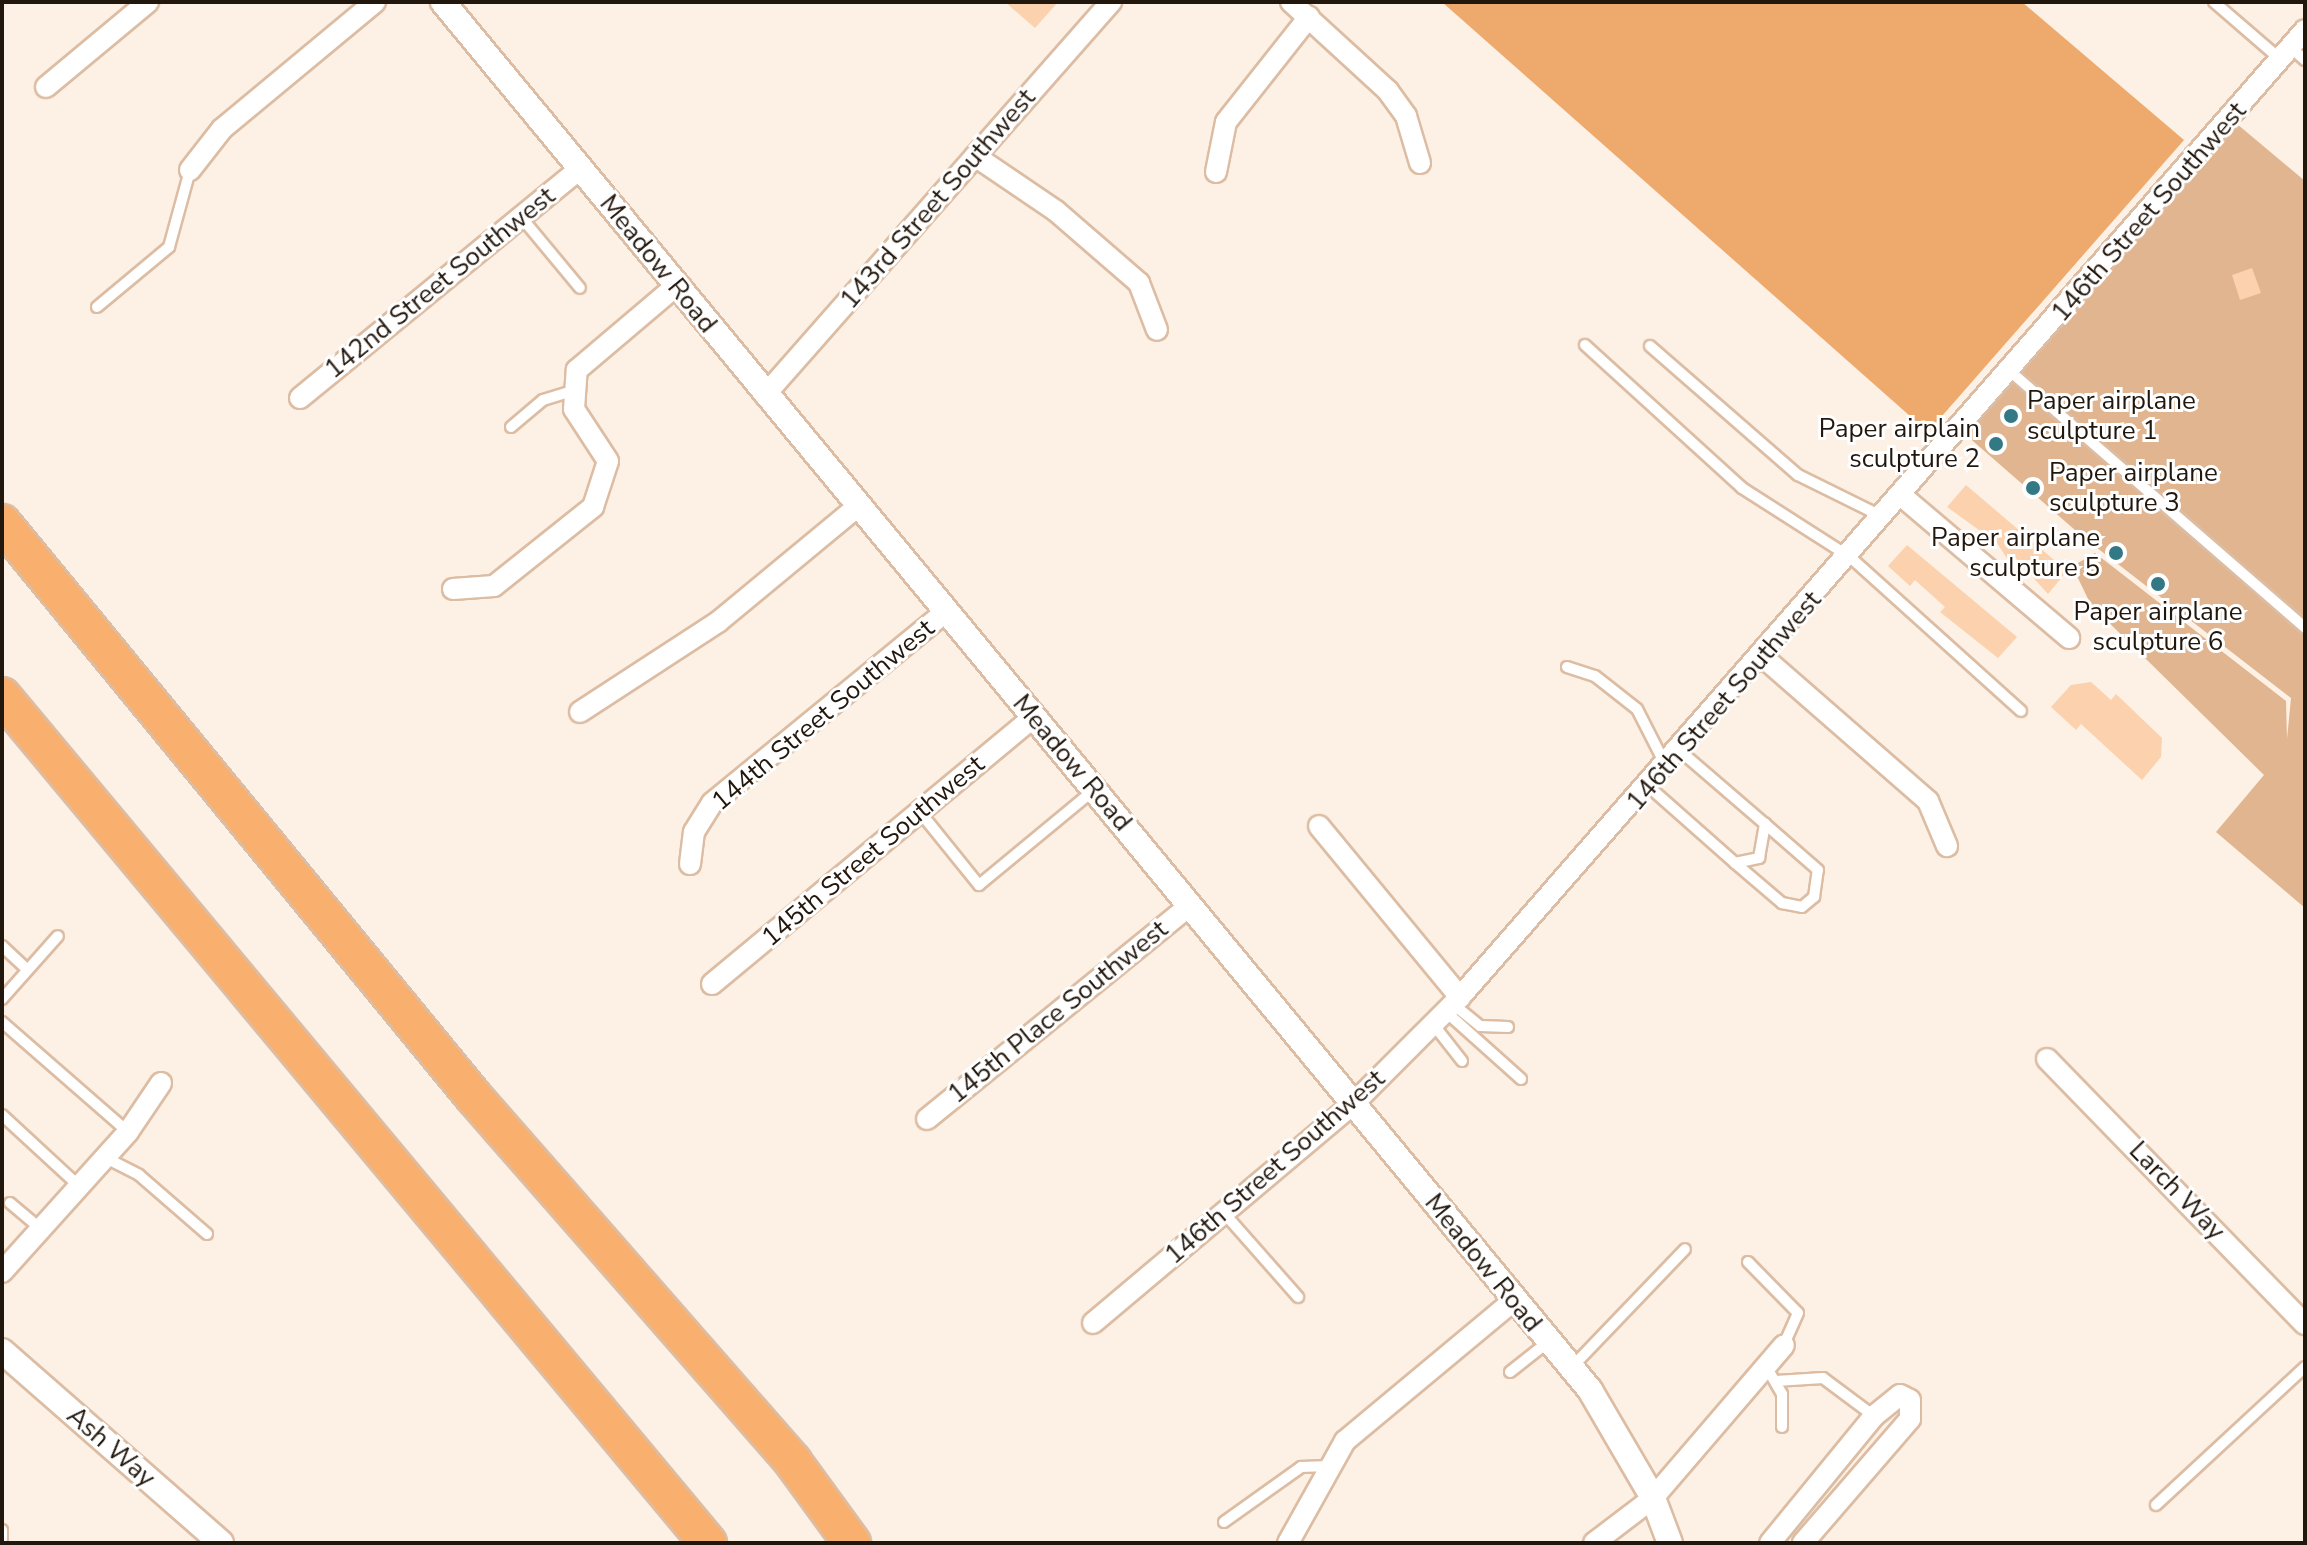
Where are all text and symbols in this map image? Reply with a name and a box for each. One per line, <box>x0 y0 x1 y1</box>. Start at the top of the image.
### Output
street label: 143rd Street Southwest <box>834 83 1042 315</box>
street label: 146th Street Southwest <box>2045 96 2253 328</box>
street label: 142nd Street Southwest <box>319 181 561 385</box>
street label: Meadow Road <box>593 189 723 339</box>
place label: Paper airplane sculpture 1 <box>2027 385 2196 446</box>
marker: Paper airplane sculpture 1 <box>2002 407 2020 425</box>
place label: Paper airplain sculpture 2 <box>1819 413 1980 474</box>
marker: Paper airplain sculpture 2 <box>1987 435 2005 453</box>
place label: Paper airplane sculpture 3 <box>2049 457 2218 518</box>
marker: Paper airplane sculpture 3 <box>2024 479 2042 497</box>
place label: Paper airplane sculpture 5 <box>1931 522 2100 584</box>
marker: Paper airplane sculpture 5 <box>2107 544 2125 562</box>
marker: Paper airplane sculpture 6 <box>2149 575 2167 593</box>
street label: 146th Street Southwest <box>1620 585 1828 817</box>
place label: Paper airplane sculpture 6 <box>2074 596 2242 658</box>
street label: 144th Street Southwest <box>705 613 941 817</box>
street label: Meadow Road <box>1006 689 1138 837</box>
street label: 145th Street Southwest <box>755 749 991 953</box>
street label: 145th Place Southwest <box>942 914 1174 1110</box>
street label: 146th Street Southwest <box>1159 1063 1391 1271</box>
street label: Larch Way <box>2122 1135 2232 1247</box>
street label: Meadow Road <box>1418 1188 1548 1338</box>
street label: Ash Way <box>60 1400 162 1494</box>

